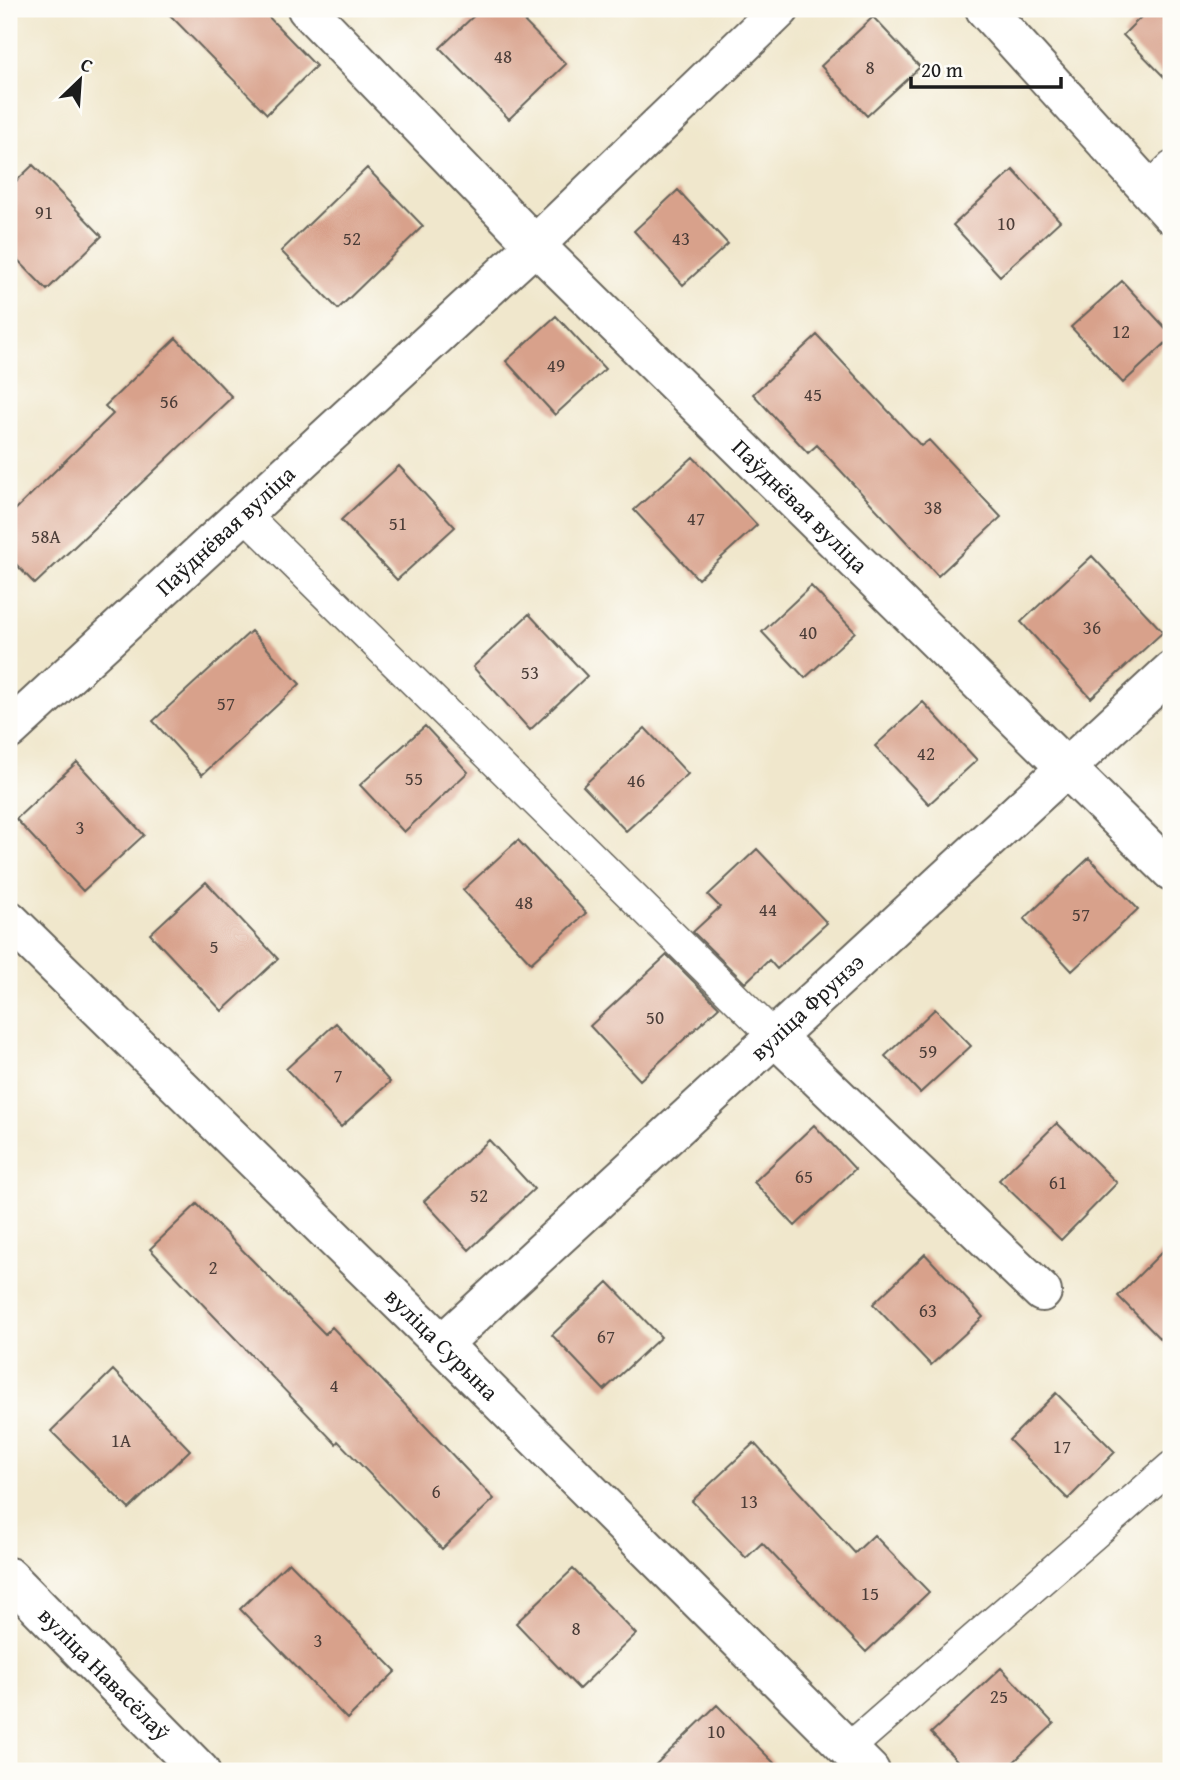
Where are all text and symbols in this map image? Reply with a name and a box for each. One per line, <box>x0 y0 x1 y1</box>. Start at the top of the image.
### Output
house number: 48 <box>494 42 512 70</box>
north arrow <box>46 46 116 116</box>
scale bar <box>911 46 1061 90</box>
text: С <box>76 50 98 80</box>
house number: 8 <box>865 53 875 81</box>
text: 20 m <box>921 54 963 85</box>
house number: 91 <box>35 198 53 226</box>
house number: 10 <box>997 209 1015 237</box>
house number: 52 <box>343 224 361 252</box>
house number: 43 <box>672 224 690 252</box>
house number: 12 <box>1112 317 1130 345</box>
house number: 49 <box>547 351 565 379</box>
house number: 45 <box>804 380 822 408</box>
house number: 56 <box>160 387 178 415</box>
street label: Паўднёвая вуліца <box>725 431 876 580</box>
street label: Паўднёвая вуліца <box>148 457 302 603</box>
house number: 38 <box>924 493 942 521</box>
house number: 47 <box>687 504 705 532</box>
house number: 51 <box>389 509 407 537</box>
house number: 58А <box>31 522 61 550</box>
house number: 36 <box>1083 613 1101 641</box>
house number: 40 <box>799 618 817 646</box>
house number: 53 <box>521 658 539 686</box>
house number: 57 <box>217 689 235 717</box>
house number: 42 <box>917 739 935 767</box>
house number: 55 <box>405 764 423 792</box>
house number: 46 <box>627 766 645 794</box>
house number: 3 <box>75 813 85 841</box>
house number: 48 <box>515 888 533 916</box>
house number: 44 <box>759 895 777 923</box>
house number: 57 <box>1072 900 1090 928</box>
house number: 5 <box>209 932 219 960</box>
street label: вуліца Фрунзэ <box>743 945 871 1068</box>
house number: 50 <box>646 1003 664 1031</box>
house number: 59 <box>919 1037 937 1065</box>
house number: 7 <box>333 1061 343 1089</box>
house number: 65 <box>795 1162 813 1190</box>
house number: 61 <box>1049 1168 1067 1196</box>
house number: 52 <box>470 1181 488 1209</box>
house number: 2 <box>208 1253 218 1281</box>
street label: вуліца Сурына <box>378 1280 507 1408</box>
house number: 63 <box>919 1296 937 1324</box>
house number: 67 <box>597 1322 615 1350</box>
house number: 4 <box>329 1371 339 1399</box>
house number: 1А <box>111 1426 132 1454</box>
house number: 17 <box>1053 1432 1071 1460</box>
house number: 6 <box>431 1477 441 1505</box>
house number: 13 <box>740 1487 758 1515</box>
house number: 15 <box>861 1579 879 1607</box>
street label: вуліца Навасёлаў <box>31 1599 178 1748</box>
house number: 8 <box>571 1614 581 1642</box>
house number: 3 <box>313 1626 323 1654</box>
house number: 25 <box>990 1682 1008 1710</box>
house number: 10 <box>707 1717 725 1745</box>

